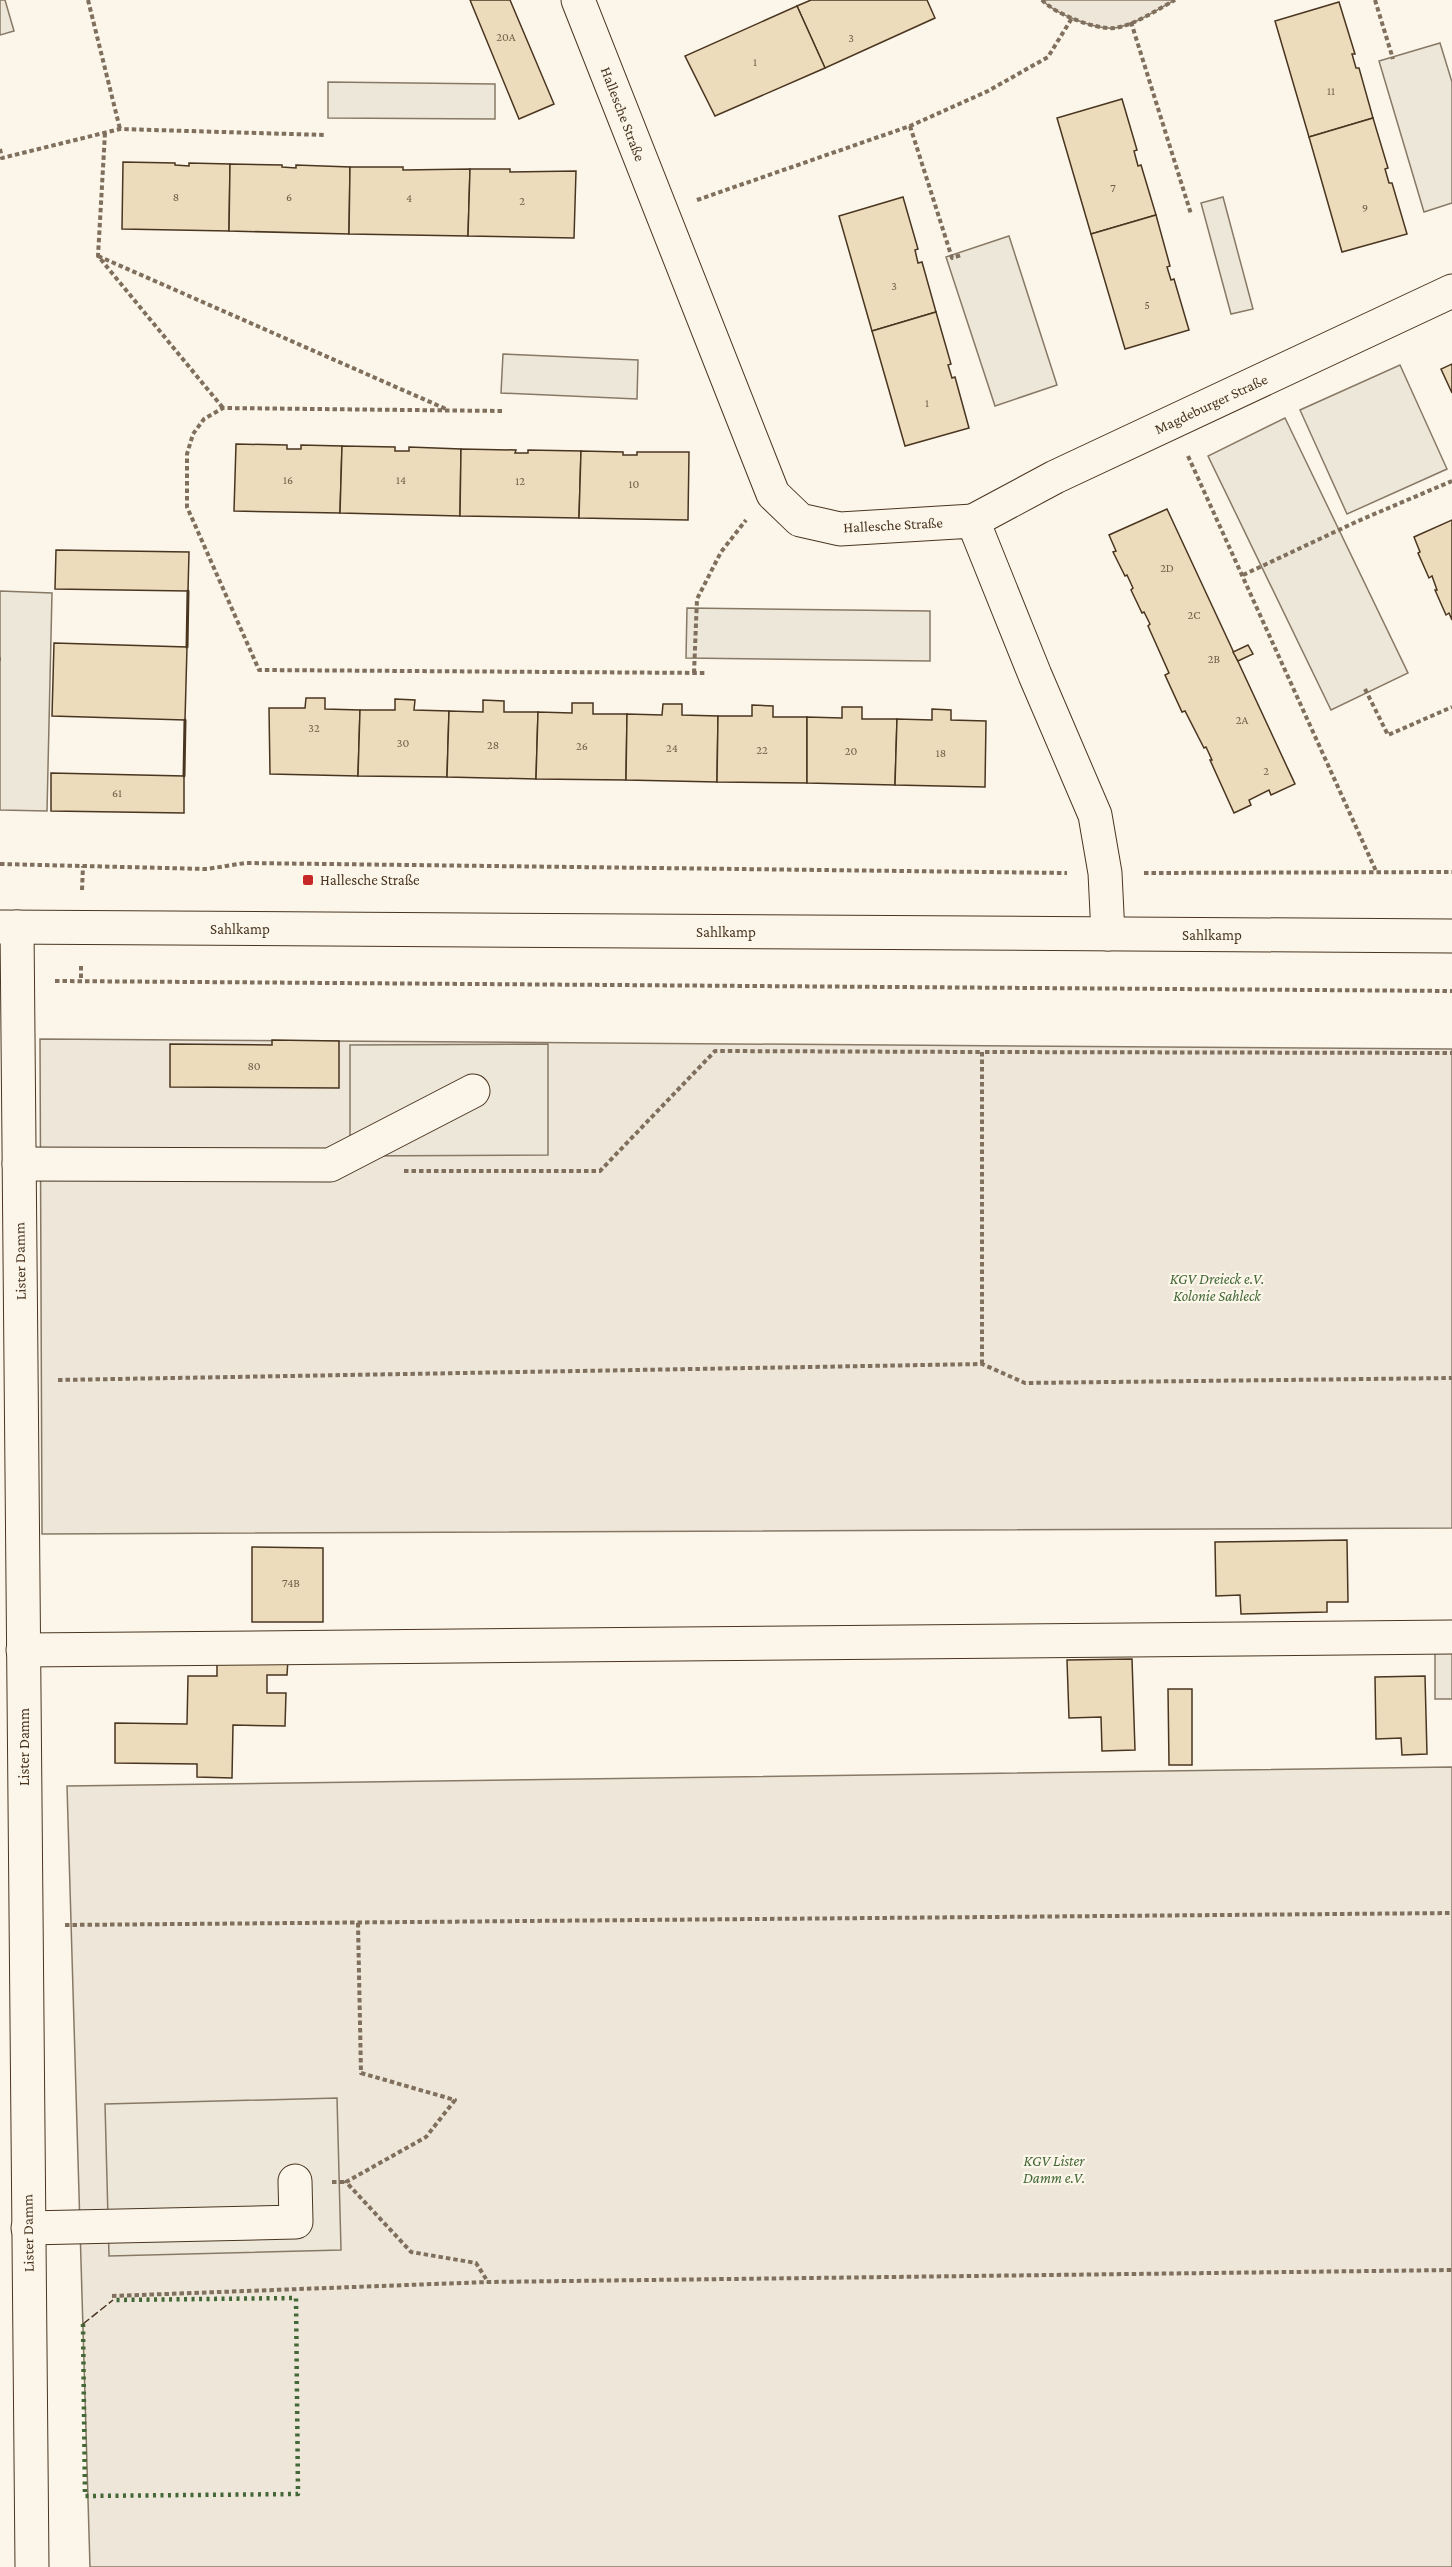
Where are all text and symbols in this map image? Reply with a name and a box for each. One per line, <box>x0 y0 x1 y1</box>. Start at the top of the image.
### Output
house number: 20A <box>496 30 516 44</box>
house number: 3 <box>848 31 854 45</box>
house number: 1 <box>753 55 757 69</box>
street label: Hallesche Straße <box>598 65 648 164</box>
house number: 11 <box>1327 84 1335 98</box>
house number: 7 <box>1110 181 1116 195</box>
house number: 8 <box>173 190 179 204</box>
house number: 6 <box>286 190 292 204</box>
house number: 4 <box>406 191 412 205</box>
house number: 2 <box>519 194 525 208</box>
house number: 9 <box>1362 201 1368 215</box>
house number: 3 <box>891 279 897 293</box>
house number: 5 <box>1144 298 1150 312</box>
street label: Magdeburger Straße <box>1152 371 1271 438</box>
house number: 1 <box>925 396 929 410</box>
house number: 16 <box>283 473 293 487</box>
house number: 14 <box>396 473 406 487</box>
house number: 12 <box>515 474 525 488</box>
house number: 10 <box>629 477 640 491</box>
street label: Hallesche Straße <box>843 514 944 536</box>
house number: 2D <box>1160 561 1174 575</box>
house number: 2C <box>1188 608 1200 622</box>
house number: 2B <box>1208 652 1221 666</box>
house number: 2A <box>1236 713 1248 727</box>
house number: 32 <box>308 721 320 735</box>
house number: 30 <box>397 736 409 750</box>
house number: 28 <box>487 738 499 752</box>
house number: 26 <box>576 739 588 753</box>
house number: 24 <box>666 741 678 755</box>
house number: 22 <box>756 743 768 757</box>
house number: 20 <box>845 744 857 758</box>
house number: 18 <box>936 746 946 760</box>
house number: 2 <box>1263 764 1269 778</box>
house number: 61 <box>112 786 122 800</box>
place label: Hallesche Straße <box>320 872 420 888</box>
marker: Hallesche Straße <box>301 873 315 887</box>
street label: Sahlkamp <box>210 921 270 938</box>
street label: Sahlkamp <box>696 924 756 941</box>
street label: Sahlkamp <box>1182 927 1242 944</box>
house number: 80 <box>247 1059 261 1073</box>
street label: Lister Damm <box>11 1222 29 1300</box>
park label: KGV Dreieck e.V. Kolonie Sahleck <box>1170 1271 1264 1304</box>
house number: 74B <box>282 1576 300 1590</box>
street label: Lister Damm <box>16 1708 32 1786</box>
park label: KGV Lister Damm e.V. <box>1023 2153 1085 2186</box>
street label: Lister Damm <box>19 2194 37 2272</box>

